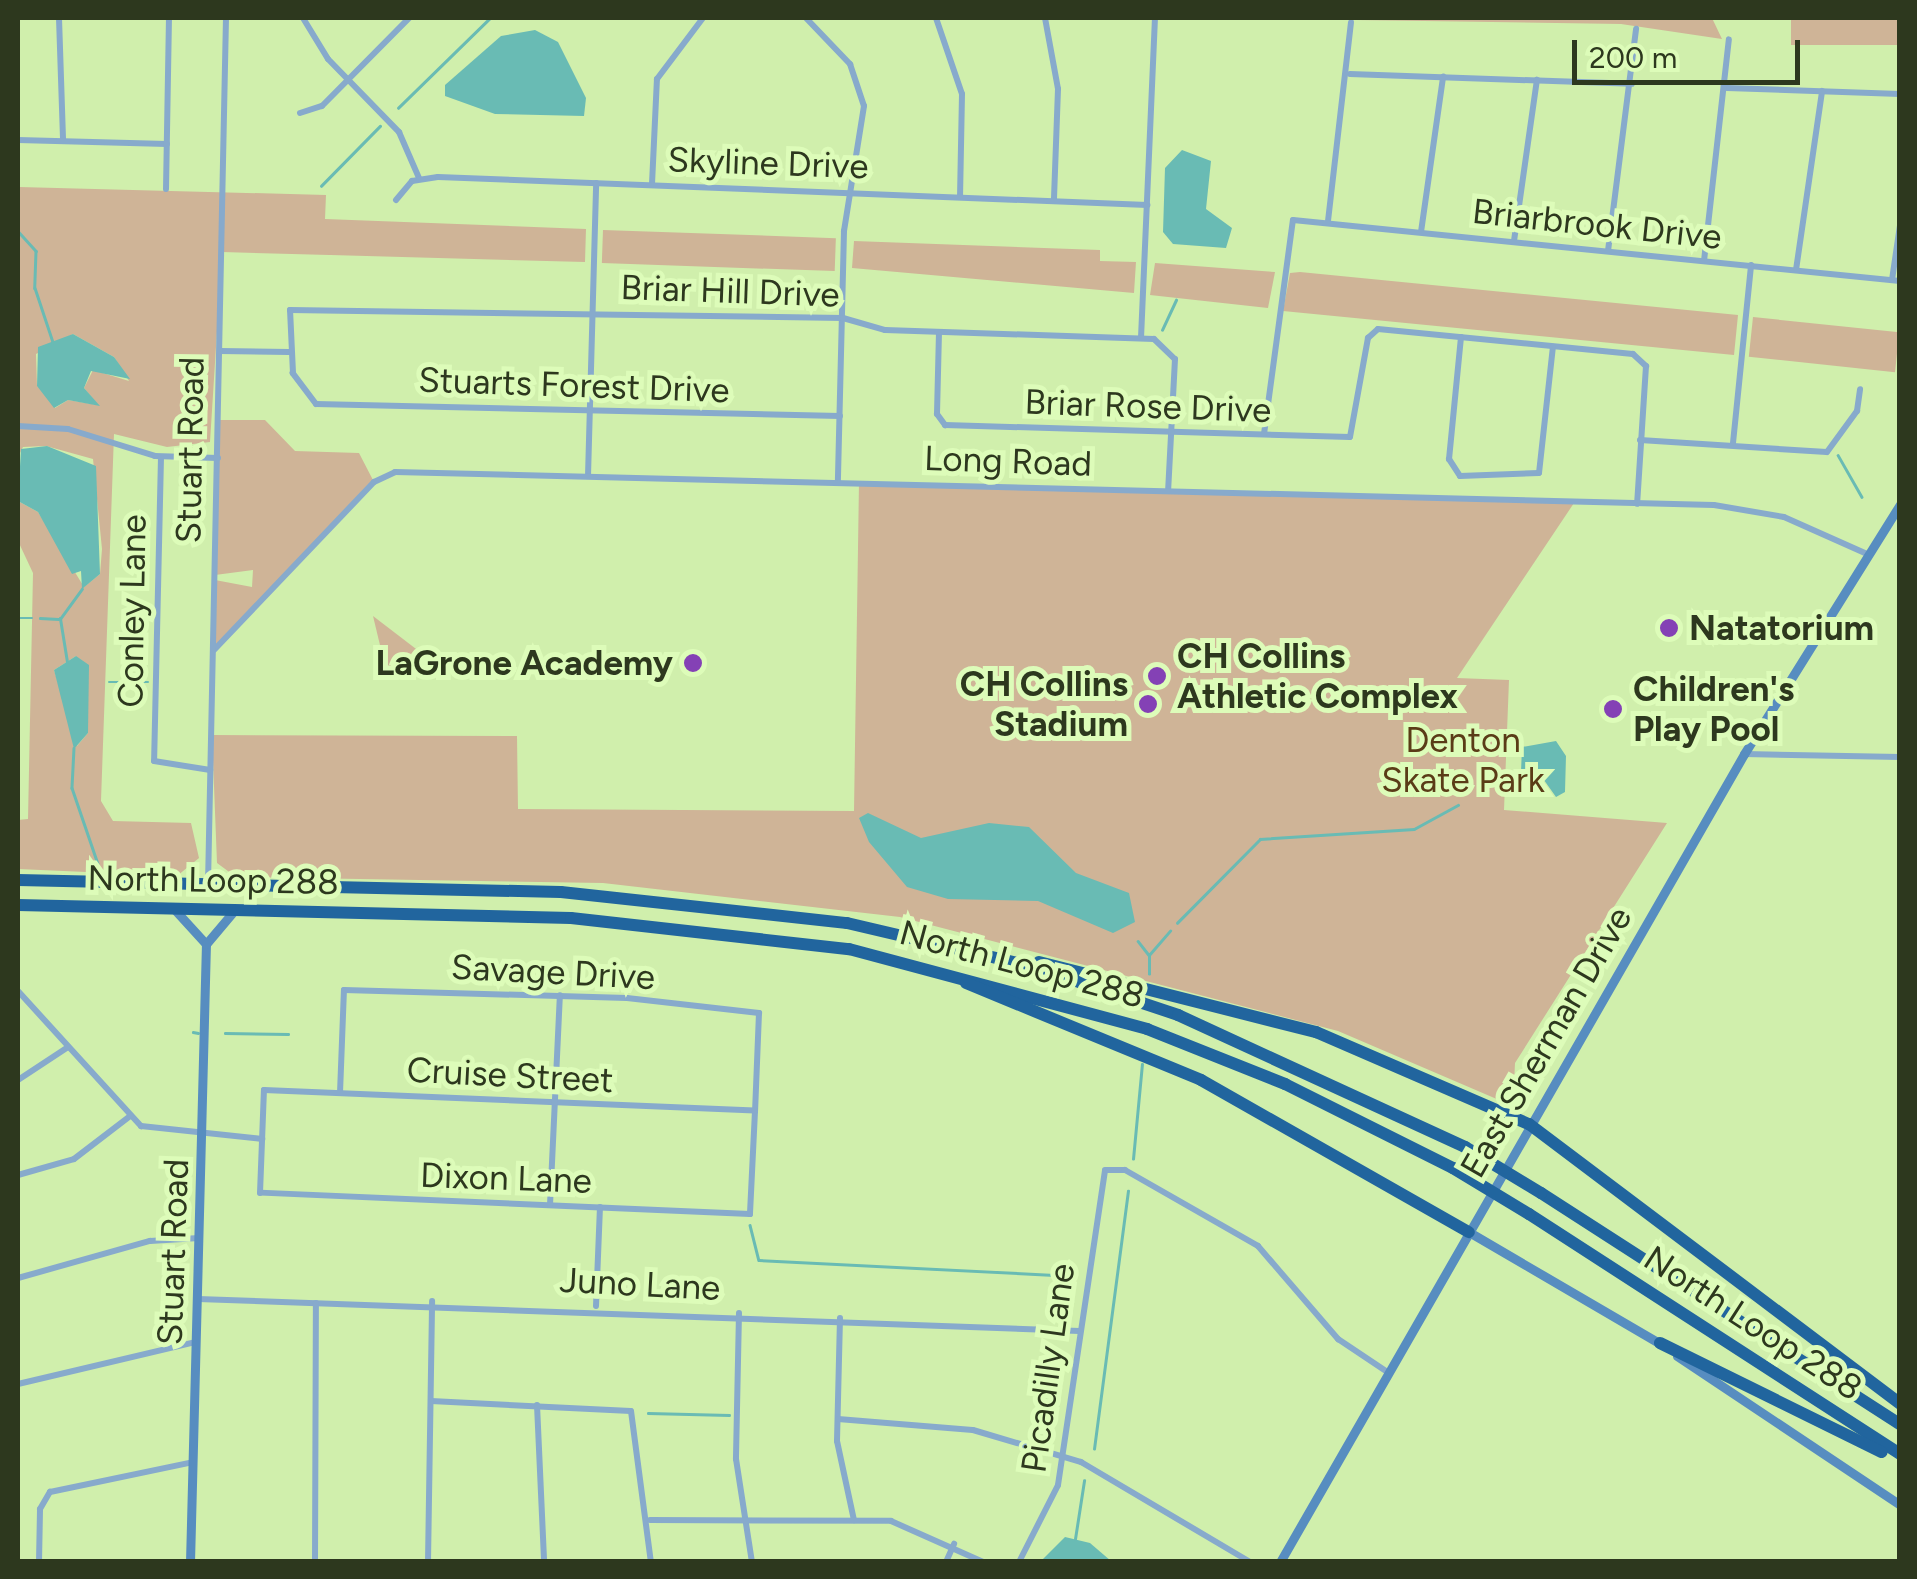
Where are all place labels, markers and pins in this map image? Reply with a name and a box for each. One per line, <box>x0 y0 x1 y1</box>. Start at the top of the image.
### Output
place label: Natatorium <box>1689 607 1874 649</box>
marker: Natatorium <box>1658 617 1680 639</box>
place label: CH Collins Athletic Complex <box>1177 635 1458 717</box>
place label: LaGrone Academy <box>376 642 673 684</box>
marker: LaGrone Academy <box>682 652 704 674</box>
place label: CH Collins Stadium <box>960 663 1128 745</box>
marker: CH Collins Athletic Complex <box>1146 665 1168 687</box>
place label: Children's Play Pool <box>1633 668 1794 750</box>
marker: CH Collins Stadium <box>1137 693 1159 715</box>
marker: Children's Play Pool <box>1602 698 1624 720</box>

